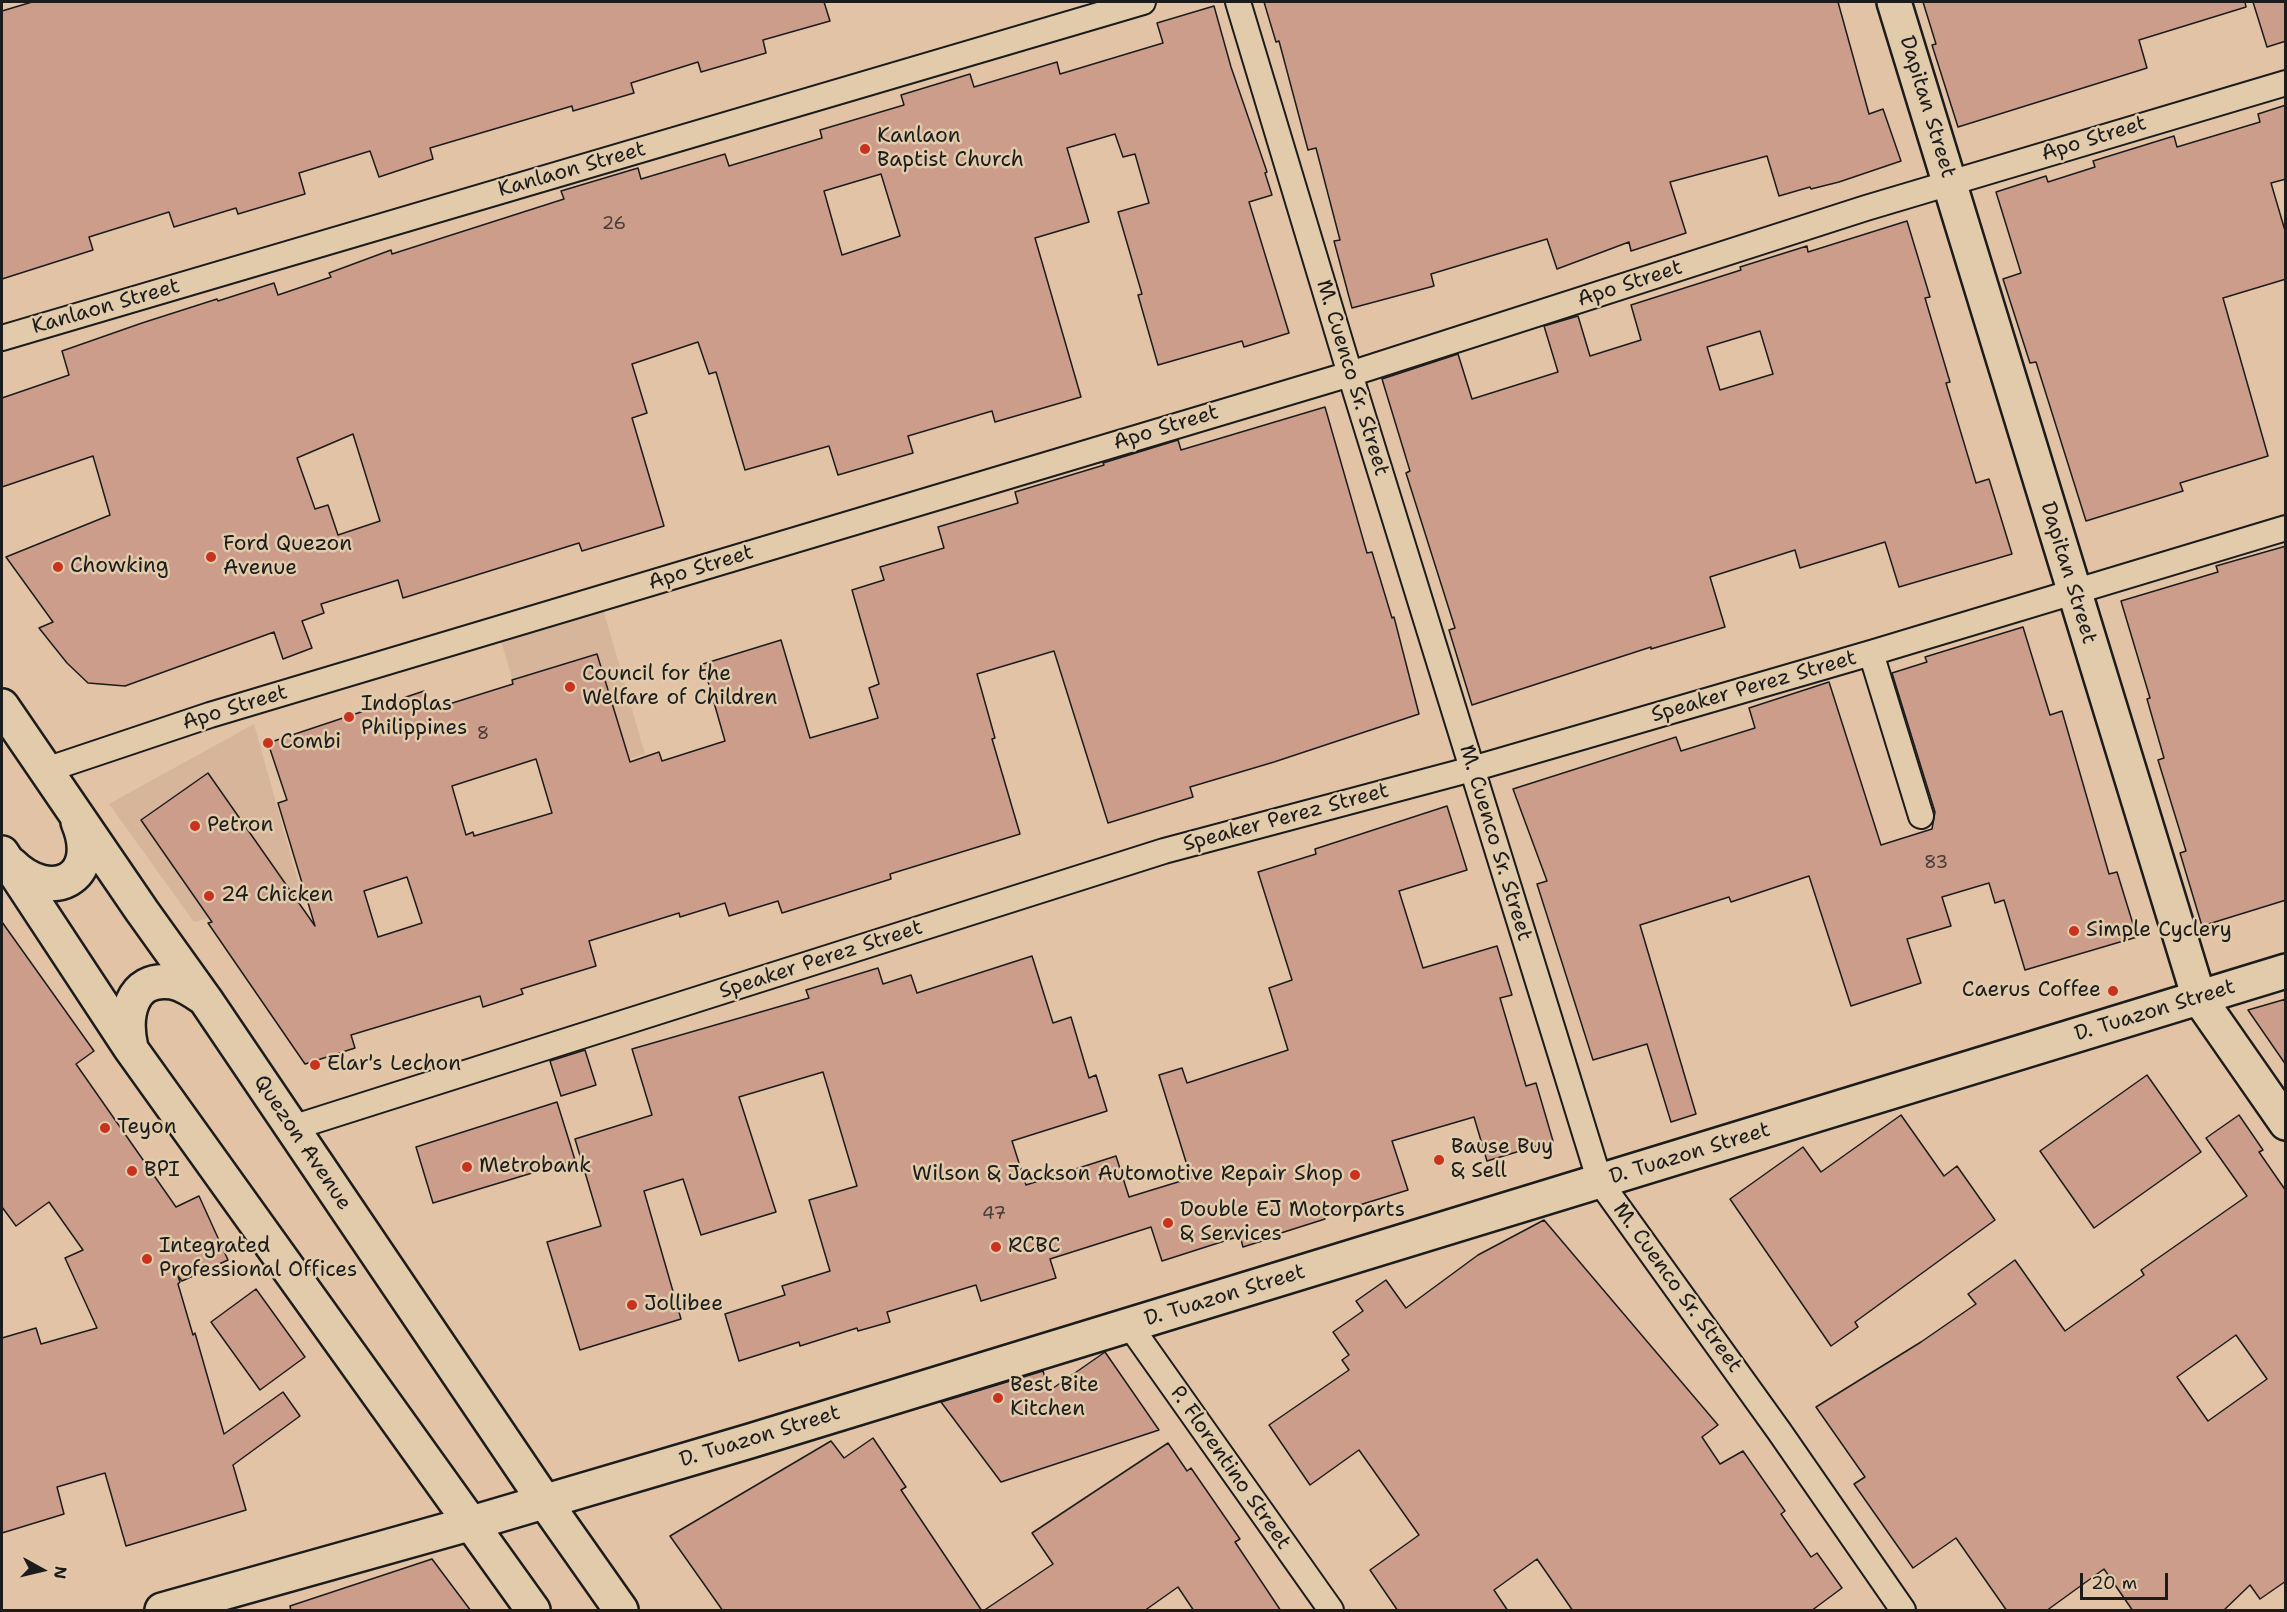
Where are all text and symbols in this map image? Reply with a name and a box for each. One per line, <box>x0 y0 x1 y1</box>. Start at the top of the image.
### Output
street label: Dapitan Street <box>1893 33 1961 181</box>
street label: Apo Street <box>2038 111 2150 167</box>
place label: Kanlaon Baptist Church <box>877 124 1024 174</box>
street label: Kanlaon Street <box>495 137 649 203</box>
marker: Kanlaon Baptist Church <box>858 142 872 156</box>
house number: 26 <box>602 213 626 235</box>
street label: Apo Street <box>1574 255 1686 313</box>
street label: Kanlaon Street <box>29 274 183 340</box>
street label: M. Cuenco Sr. Street <box>1310 277 1394 479</box>
street label: Apo Street <box>1110 400 1222 456</box>
street label: Dapitan Street <box>2034 499 2102 647</box>
place label: Ford Quezon Avenue <box>223 532 352 582</box>
street label: Apo Street <box>645 540 757 596</box>
marker: Ford Quezon Avenue <box>204 550 218 564</box>
place label: Chowking <box>70 554 169 580</box>
marker: Chowking <box>51 560 65 574</box>
street label: Speaker Perez Street <box>1649 646 1859 728</box>
place label: Council for the Welfare of Children <box>582 662 777 712</box>
street label: Apo Street <box>179 680 291 736</box>
marker: Council for the Welfare of Children <box>563 680 577 694</box>
place label: Indoplas Philippines <box>361 692 467 742</box>
marker: Indoplas Philippines <box>342 710 356 724</box>
house number: 8 <box>477 723 489 745</box>
place label: Combi <box>280 730 341 756</box>
marker: Combi <box>261 736 275 750</box>
street label: M. Cuenco Sr. Street <box>1453 742 1537 944</box>
street label: Speaker Perez Street <box>1180 778 1392 858</box>
place label: Petron <box>207 813 273 839</box>
marker: Petron <box>188 819 202 833</box>
house number: 83 <box>1924 852 1948 874</box>
place label: 24 Chicken <box>221 883 333 909</box>
marker: 24 Chicken <box>202 889 216 903</box>
street label: Speaker Perez Street <box>716 915 926 1005</box>
place label: Simple Cyclery <box>2086 918 2232 944</box>
marker: Simple Cyclery <box>2067 924 2081 938</box>
street label: D. Tuazon Street <box>2072 975 2238 1047</box>
place label: Caerus Coffee <box>1962 978 2101 1004</box>
marker: Caerus Coffee <box>2106 984 2120 998</box>
place label: Elar's Lechon <box>327 1052 461 1078</box>
marker: Elar's Lechon <box>308 1058 322 1072</box>
street label: Quezon Avenue <box>248 1071 356 1215</box>
place label: Teyon <box>117 1115 176 1141</box>
street label: D. Tuazon Street <box>1607 1118 1773 1190</box>
marker: Teyon <box>98 1121 112 1135</box>
place label: Bause Buy & Sell <box>1451 1135 1553 1185</box>
marker: Bause Buy & Sell <box>1432 1153 1446 1167</box>
place label: Metrobank <box>479 1154 591 1180</box>
place label: BPI <box>144 1158 180 1184</box>
marker: Metrobank <box>460 1160 474 1174</box>
place label: Wilson & Jackson Automotive Repair Shop <box>912 1162 1343 1188</box>
marker: BPI <box>125 1164 139 1178</box>
marker: Wilson & Jackson Automotive Repair Shop <box>1348 1168 1362 1182</box>
place label: Double EJ Motorparts & Services <box>1180 1198 1405 1248</box>
street label: M. Cuenco Sr. Street <box>1607 1198 1747 1378</box>
house number: 47 <box>982 1203 1006 1225</box>
marker: Double EJ Motorparts & Services <box>1161 1216 1175 1230</box>
place label: Integrated Professional Offices <box>159 1234 357 1284</box>
place label: RCBC <box>1008 1234 1061 1260</box>
marker: RCBC <box>989 1240 1003 1254</box>
marker: Integrated Professional Offices <box>140 1252 154 1266</box>
street label: D. Tuazon Street <box>1142 1260 1308 1332</box>
place label: Jollibee <box>644 1292 723 1318</box>
marker: Jollibee <box>625 1298 639 1312</box>
place label: Best Bite Kitchen <box>1010 1373 1099 1423</box>
street label: P. Florentino Street <box>1164 1381 1296 1555</box>
marker: Best Bite Kitchen <box>991 1391 1005 1405</box>
street label: D. Tuazon Street <box>677 1401 843 1473</box>
north arrow <box>12 1540 72 1600</box>
scale bar <box>2083 1561 2172 1599</box>
text: N <box>49 1565 72 1580</box>
text: 20 m <box>2091 1571 2137 1595</box>

